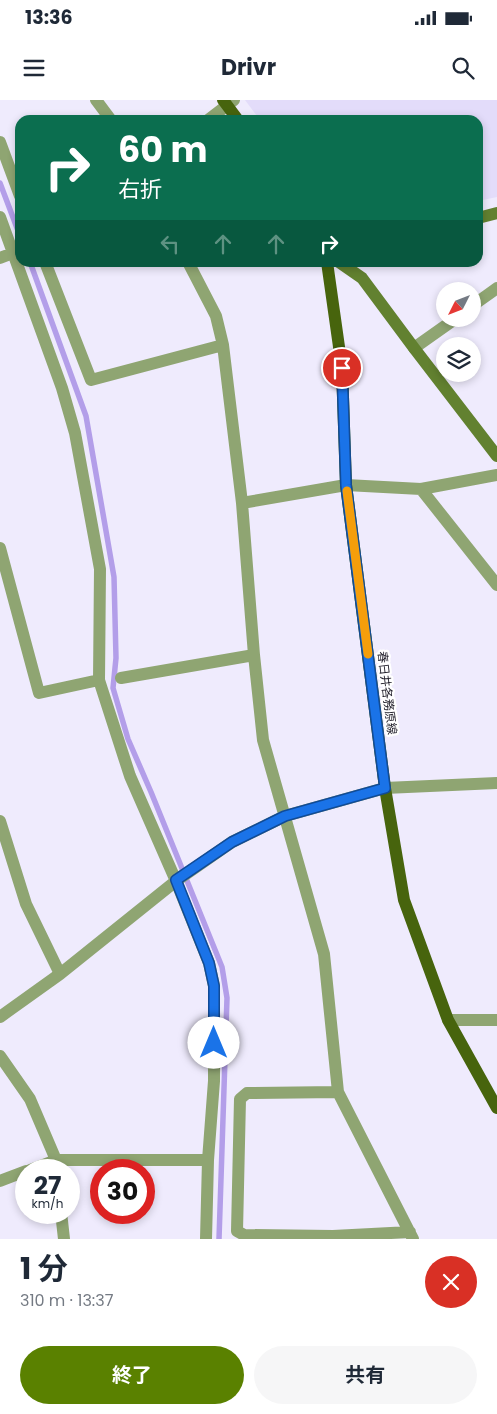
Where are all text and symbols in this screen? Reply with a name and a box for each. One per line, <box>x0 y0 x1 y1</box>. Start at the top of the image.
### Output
text: 13:36 <box>25 4 73 31</box>
text: Drivr <box>221 52 276 83</box>
icon: menu <box>20 54 48 82</box>
icon: search <box>449 54 477 82</box>
text: 60 m <box>118 125 208 174</box>
icon: right <box>35 135 100 200</box>
text: 右折 <box>118 174 162 205</box>
icon: left <box>156 230 184 258</box>
icon: ahead <box>209 230 237 258</box>
icon: ahead <box>262 230 290 258</box>
icon: right <box>315 230 343 258</box>
north arrow <box>436 282 481 328</box>
map controls <box>436 282 481 382</box>
button: layers <box>436 337 481 382</box>
pin <box>321 347 363 389</box>
icon: arrive <box>328 354 356 382</box>
street label: 春日井各務原線 <box>374 650 401 736</box>
position arrow <box>187 1016 239 1068</box>
speed limit sign: 30 <box>90 1159 155 1224</box>
text: 27 <box>34 1168 61 1203</box>
text: km/h <box>32 1195 63 1212</box>
text: 1 分 <box>20 1247 68 1290</box>
button: close <box>425 1256 477 1308</box>
text: 310 m · 13:37 <box>20 1289 113 1312</box>
button: 終了 <box>20 1346 244 1404</box>
button: 共有 <box>254 1346 477 1404</box>

